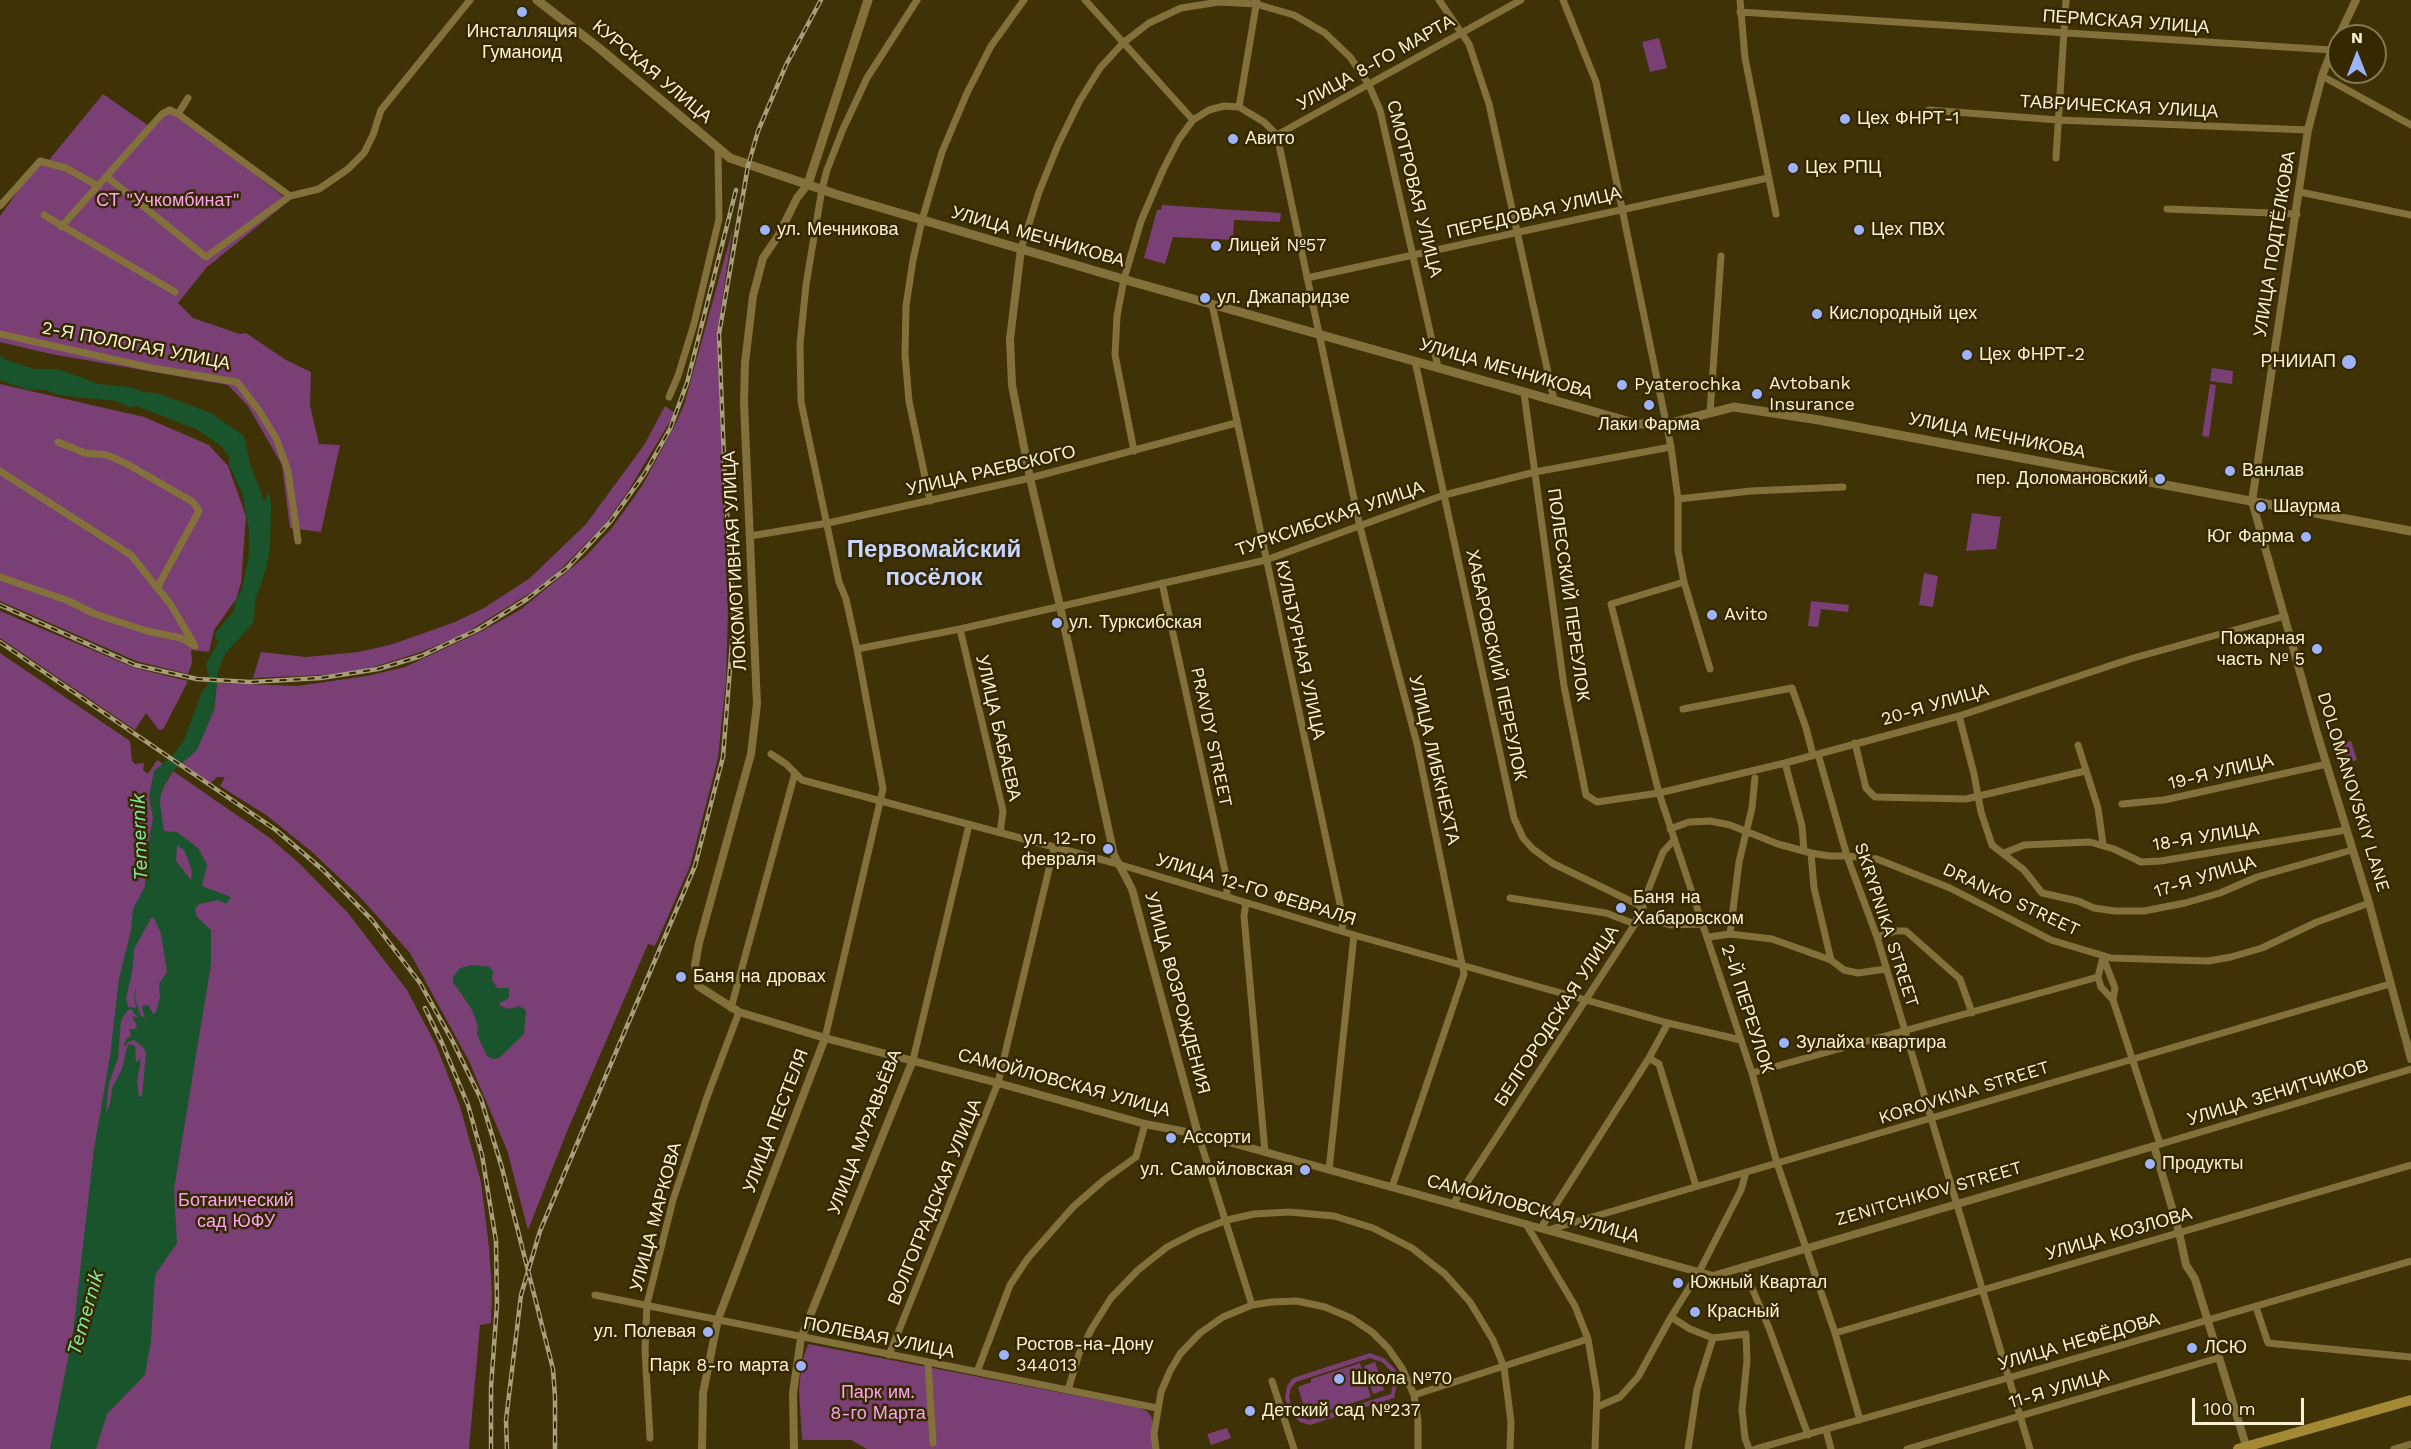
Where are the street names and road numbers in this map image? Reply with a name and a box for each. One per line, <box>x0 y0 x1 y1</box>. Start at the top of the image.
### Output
street label: ПЕРМСКАЯ УЛИЦА <box>2042 5 2210 39</box>
street label: УЛИЦА 8-ГО МАРТА <box>1293 11 1459 115</box>
street label: КУРСКАЯ УЛИЦА <box>588 16 716 128</box>
street label: ТАВРИЧЕСКАЯ УЛИЦА <box>2019 91 2219 123</box>
street label: СМОТРОВАЯ УЛИЦА <box>1382 98 1446 280</box>
street label: УЛИЦА ПОДТЁЛКОВА <box>2250 149 2300 339</box>
street label: ПЕРЕДОВАЯ УЛИЦА <box>1445 182 1623 244</box>
street label: УЛИЦА МЕЧНИКОВА <box>949 202 1127 272</box>
street label: 2-Я ПОЛОГАЯ УЛИЦА <box>40 317 232 375</box>
street label: УЛИЦА МЕЧНИКОВА <box>1417 334 1595 404</box>
street label: УЛИЦА МЕЧНИКОВА <box>1907 408 2087 464</box>
street label: УЛИЦА РАЕВСКОГО <box>904 441 1078 501</box>
street label: ЛОКОМОТИВНАЯ УЛИЦА <box>718 451 752 671</box>
street label: ТУРКСИБСКАЯ УЛИЦА <box>1233 477 1427 561</box>
street label: ПОЛЕССКИЙ ПЕРЕУЛОК <box>1542 487 1594 703</box>
street label: ХАБАРОВСКИЙ ПЕРЕУЛОК <box>1461 547 1531 783</box>
street label: КУЛЬТУРНАЯ УЛИЦА <box>1270 558 1330 742</box>
street label: УЛИЦА БАБАЕВА <box>971 653 1025 803</box>
street label: PRAVDY STREET <box>1186 665 1236 809</box>
street label: УЛИЦА ЛИБКНЕХТА <box>1404 673 1464 847</box>
street label: 20-Я УЛИЦА <box>1879 679 1991 731</box>
street label: DOLOMANOVSKIY LANE <box>2312 689 2394 895</box>
street label: 19-Я УЛИЦА <box>2166 749 2276 795</box>
street label: 18-Я УЛИЦА <box>2151 818 2261 856</box>
street label: SKRYPNIKA STREET <box>1849 840 1923 1010</box>
street label: УЛИЦА 12-ГО ФЕВРАЛЯ <box>1153 849 1359 931</box>
street label: 17-Я УЛИЦА <box>2151 851 2259 903</box>
street label: DRANKO STREET <box>1939 859 2083 941</box>
street label: УЛИЦА ВОЗРОЖДЕНИЯ <box>1140 890 1214 1096</box>
street label: БЕЛГОРОДСКАЯ УЛИЦА <box>1490 922 1624 1110</box>
street label: 2-Й ПЕРЕУЛОК <box>1716 942 1778 1076</box>
street label: САМОЙЛОВСКАЯ УЛИЦА <box>955 1044 1173 1122</box>
street label: УЛИЦА ПЕСТЕЛЯ <box>739 1046 813 1196</box>
street label: УЛИЦА МУРАВЬЁВА <box>823 1046 907 1218</box>
street label: УЛИЦА ЗЕНИТЧИКОВ <box>2185 1055 2371 1131</box>
street label: KOROVKINA STREET <box>1876 1057 2052 1129</box>
street label: ВОЛГОГРАДСКАЯ УЛИЦА <box>884 1096 986 1308</box>
street label: УЛИЦА МАРКОВА <box>626 1140 686 1294</box>
street label: ZENITCHIKOV STREET <box>1833 1157 2025 1231</box>
street label: САМОЙЛОВСКАЯ УЛИЦА <box>1424 1170 1642 1248</box>
street label: УЛИЦА КОЗЛОВА <box>2043 1203 2195 1265</box>
street label: УЛИЦА НЕФЁДОВА <box>1996 1309 2162 1375</box>
street label: ПОЛЕВАЯ УЛИЦА <box>801 1313 957 1363</box>
street label: 11-Я УЛИЦА <box>2006 1364 2112 1414</box>

